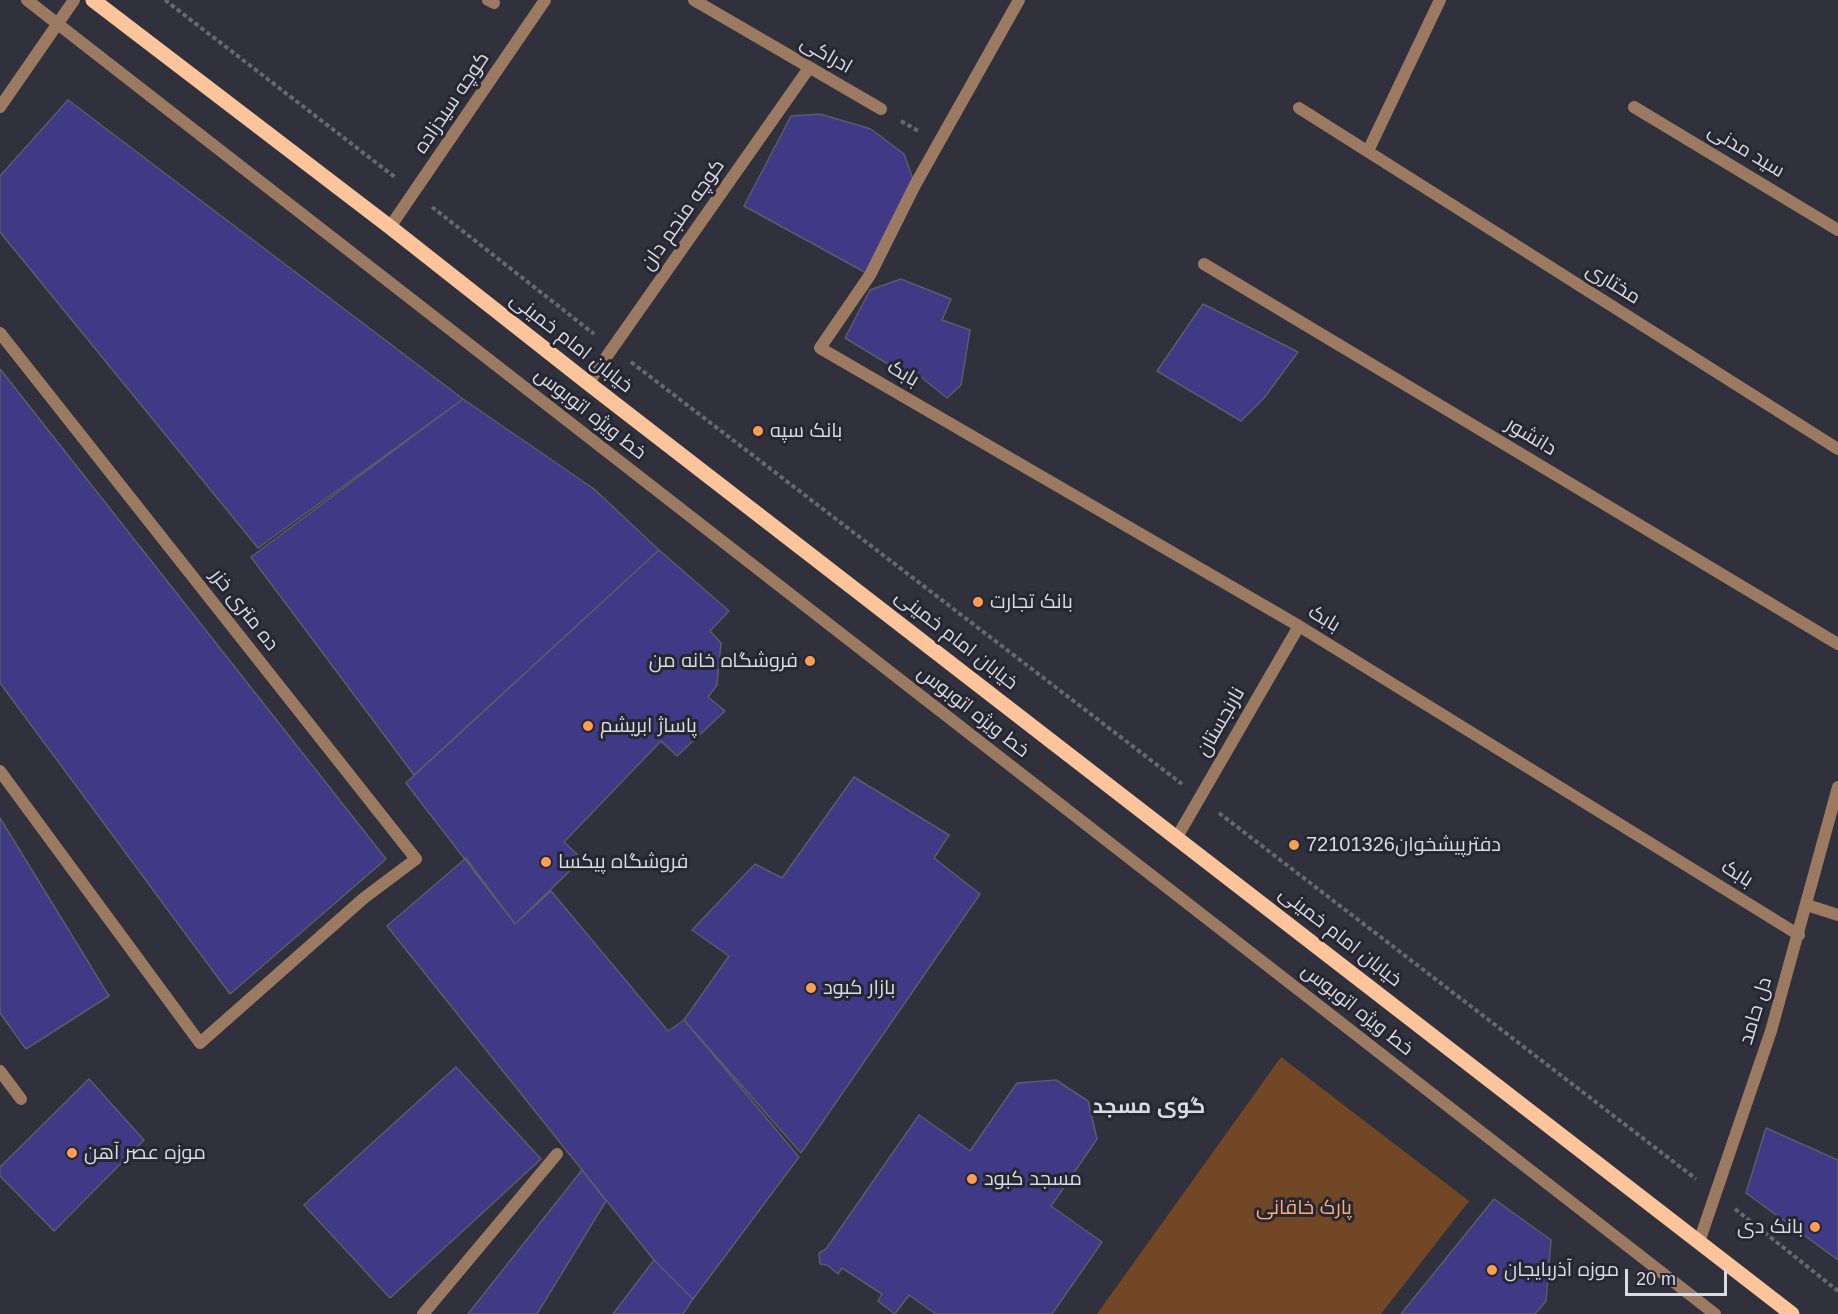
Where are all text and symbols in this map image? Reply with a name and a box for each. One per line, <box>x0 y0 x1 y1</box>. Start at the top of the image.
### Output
street label: ادراکی <box>796 31 856 79</box>
street label: کوچه سیدزاده <box>409 48 495 158</box>
street label: سید مدنی <box>1703 119 1789 183</box>
street label: کوچه منجم دان <box>636 155 730 275</box>
street label: مختاری <box>1581 258 1645 310</box>
street label: خیابان امام خمینی <box>505 288 637 398</box>
street label: بابک <box>883 355 923 393</box>
street label: خط ویژه اتوبوس <box>529 363 651 465</box>
street label: دانشور <box>1502 413 1560 461</box>
place label: بانک سپه <box>770 419 842 443</box>
marker: بانک سپه <box>751 424 765 438</box>
street label: ده متری خزر <box>205 564 283 656</box>
street label: خیابان امام خمینی <box>890 585 1022 695</box>
place label: بانک تجارت <box>990 590 1073 614</box>
marker: بانک تجارت <box>971 595 985 609</box>
street label: بابک <box>1304 600 1344 638</box>
place label: فروشگاه خانه من <box>649 649 798 673</box>
marker: فروشگاه خانه من <box>803 654 817 668</box>
street label: خط ویژه اتوبوس <box>912 661 1034 763</box>
street label: نارنجستان <box>1192 683 1250 761</box>
place label: پاساژ ابریشم <box>600 714 697 738</box>
marker: پاساژ ابریشم <box>581 719 595 733</box>
place label: دفترپیشخوان72101326 <box>1306 833 1501 857</box>
marker: دفترپیشخوان72101326 <box>1287 838 1301 852</box>
place label: فروشگاه پیکسا <box>558 850 688 874</box>
marker: فروشگاه پیکسا <box>539 855 553 869</box>
street label: بابک <box>1717 855 1757 893</box>
street label: خیابان امام خمینی <box>1274 882 1406 992</box>
street label: خط ویژه اتوبوس <box>1296 959 1418 1061</box>
street label: دل حامد <box>1734 974 1778 1048</box>
place label: بازار کبود <box>823 976 895 1000</box>
marker: بازار کبود <box>804 981 818 995</box>
district label: گوی مسجد <box>1093 1094 1205 1120</box>
place label: موزه عصر آهن <box>84 1141 206 1165</box>
marker: موزه عصر آهن <box>65 1146 79 1160</box>
place label: مسجد کبود <box>984 1167 1082 1191</box>
marker: مسجد کبود <box>965 1172 979 1186</box>
park label: پارک خاقانی <box>1256 1196 1352 1220</box>
place label: بانک دی <box>1737 1215 1803 1239</box>
marker: بانک دی <box>1808 1220 1822 1234</box>
scale bar <box>1628 1257 1730 1295</box>
place label: موزه آذربایجان <box>1504 1258 1619 1282</box>
marker: موزه آذربایجان <box>1485 1263 1499 1277</box>
text: 20 m <box>1636 1269 1676 1289</box>

